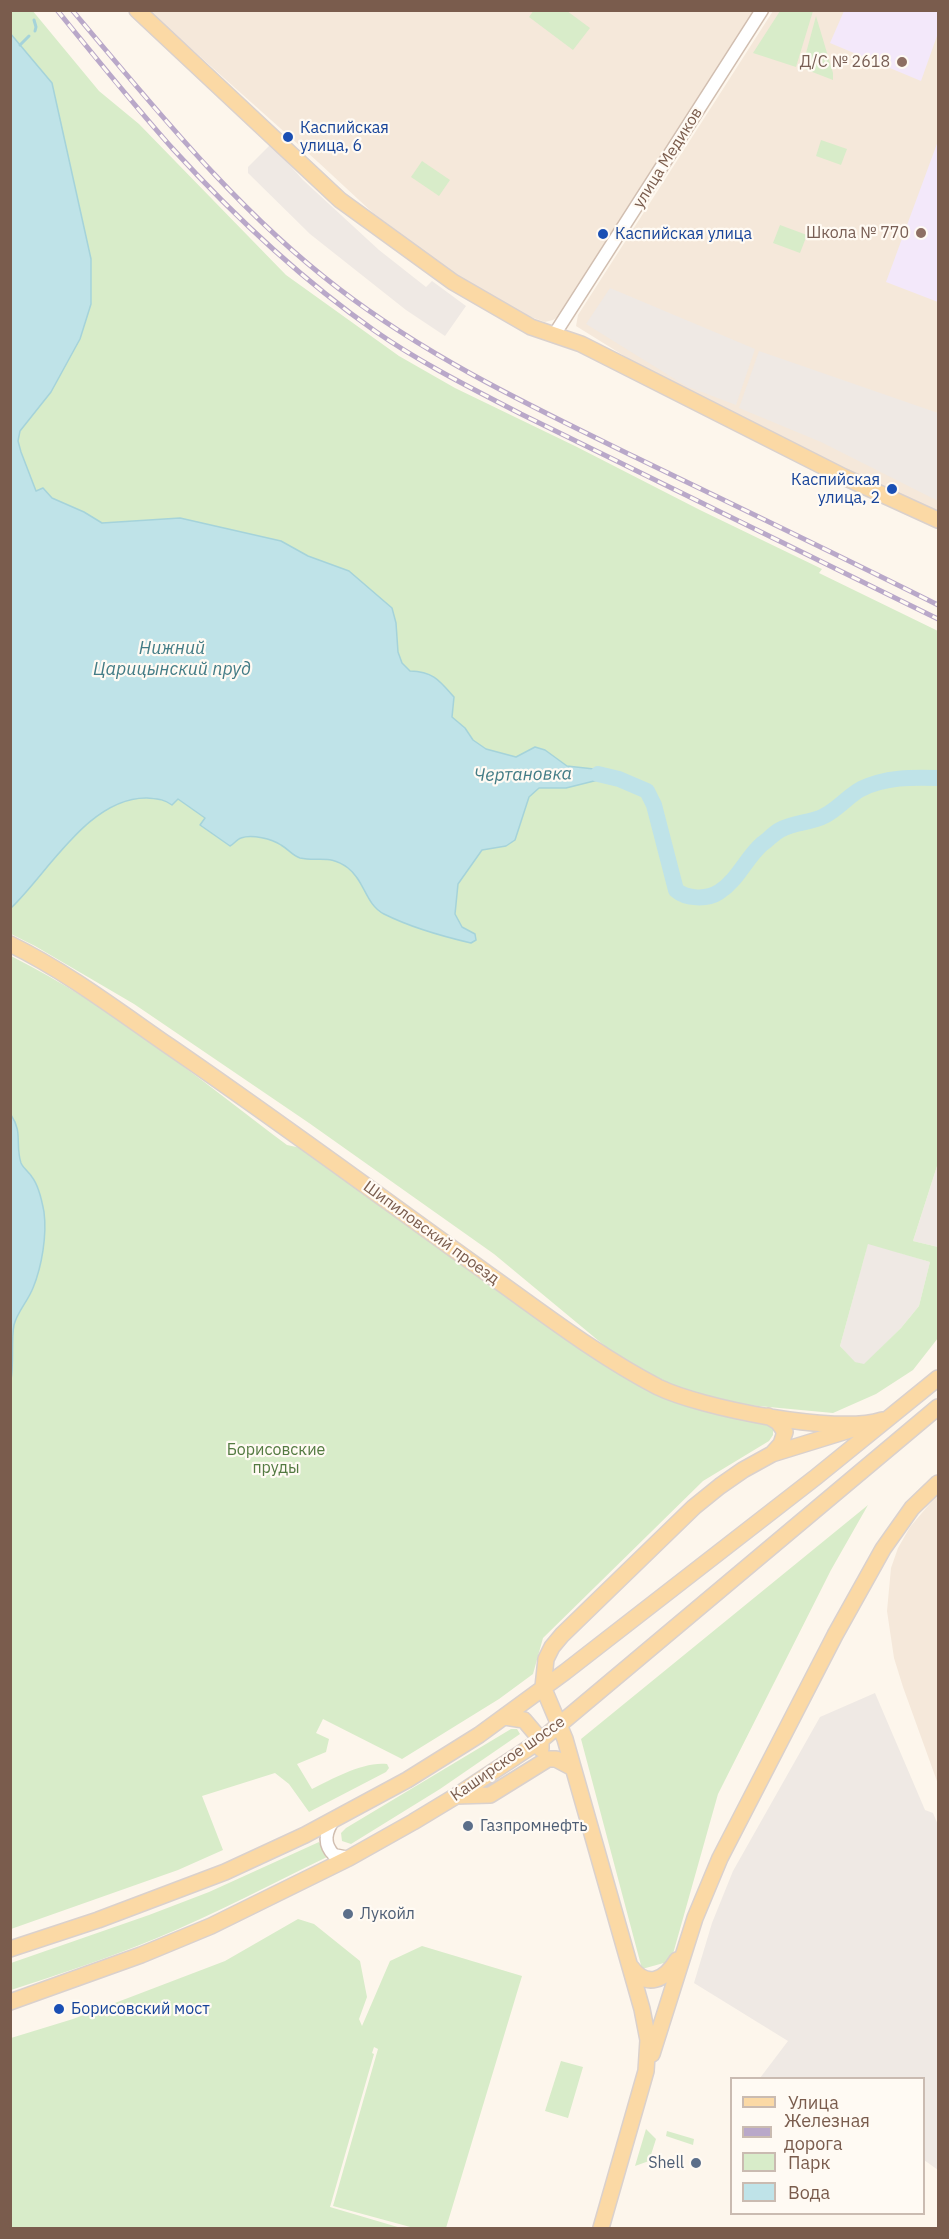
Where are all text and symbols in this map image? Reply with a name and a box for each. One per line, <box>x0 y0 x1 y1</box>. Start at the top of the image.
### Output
place label: Д/C № 2618 <box>800 52 890 72</box>
marker: Д/C № 2618 <box>895 55 909 69</box>
street label: улица Медиков <box>629 104 707 212</box>
place label: Каспийская улица, 6 <box>300 118 389 156</box>
marker: Каспийская улица, 6 <box>281 130 295 144</box>
place label: Школа № 770 <box>806 223 909 243</box>
place label: Каспийская улица <box>615 224 752 244</box>
marker: Школа № 770 <box>914 226 928 240</box>
marker: Каспийская улица <box>596 227 610 241</box>
place label: Каспийская улица, 2 <box>791 470 880 508</box>
marker: Каспийская улица, 2 <box>885 482 899 496</box>
water label: Нижний Царицынский пруд <box>93 638 251 680</box>
water label: Чертановка <box>474 763 572 787</box>
street label: Шипиловский проезд <box>359 1177 503 1289</box>
park label: Борисовские пруды <box>227 1440 325 1478</box>
street label: Каширское шоссе <box>447 1712 569 1806</box>
place label: Газпромнефть <box>480 1816 588 1836</box>
marker: Газпромнефть <box>461 1819 475 1833</box>
place label: Лукойл <box>360 1904 415 1924</box>
marker: Лукойл <box>341 1907 355 1921</box>
place label: Борисовский мост <box>71 1999 210 2019</box>
marker: Борисовский мост <box>52 2002 66 2016</box>
legend <box>730 2077 925 2215</box>
text: Улица <box>788 2091 839 2114</box>
text: Железная дорога <box>784 2109 870 2155</box>
text: Парк <box>788 2151 830 2174</box>
place label: Shell <box>648 2153 684 2173</box>
marker: Shell <box>689 2156 703 2170</box>
text: Вода <box>788 2181 830 2204</box>

